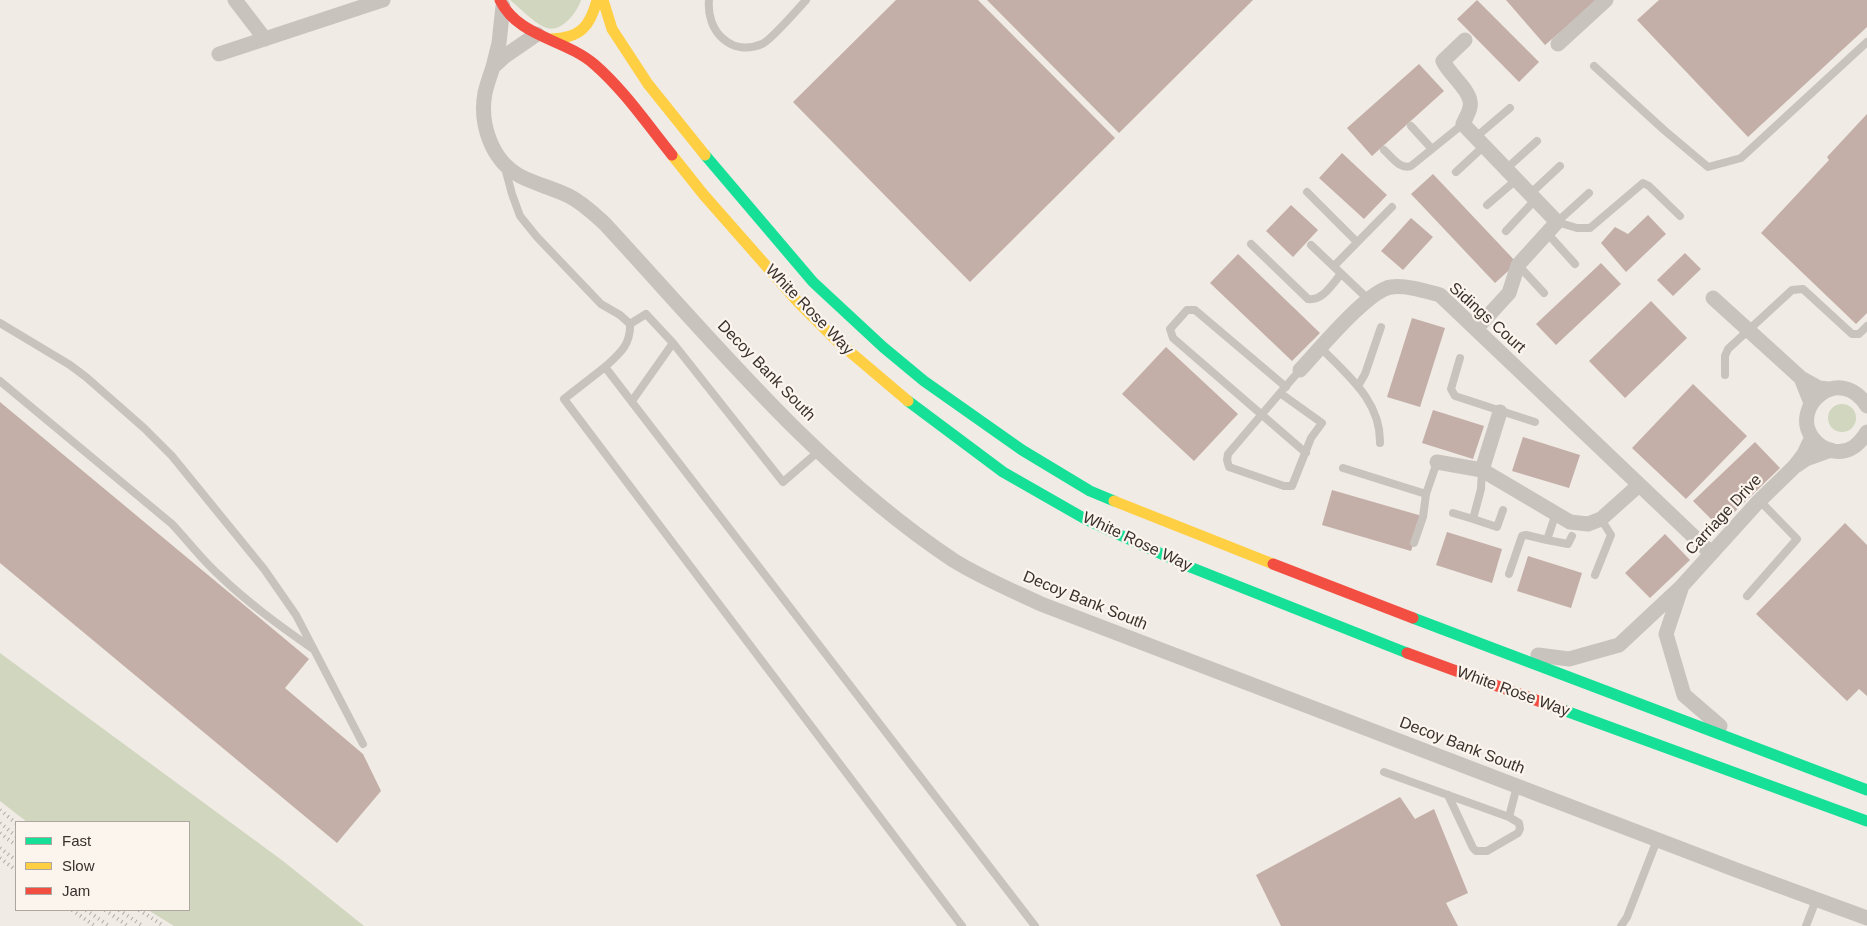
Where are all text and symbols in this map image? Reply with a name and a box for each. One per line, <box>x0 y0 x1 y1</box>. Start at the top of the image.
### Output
street label: White Rose Way <box>761 261 857 359</box>
street label: Sidings Court <box>1445 279 1529 357</box>
street label: Decoy Bank South <box>713 317 819 425</box>
street label: Carriage Drive <box>1682 471 1766 559</box>
street label: White Rose Way <box>1079 508 1195 576</box>
street label: Decoy Bank South <box>1020 567 1150 635</box>
street label: White Rose Way <box>1454 663 1572 721</box>
street label: Decoy Bank South <box>1397 713 1527 779</box>
legend <box>15 821 190 911</box>
text: Fast <box>62 832 91 849</box>
text: Slow <box>62 857 95 874</box>
text: Jam <box>62 882 90 899</box>

